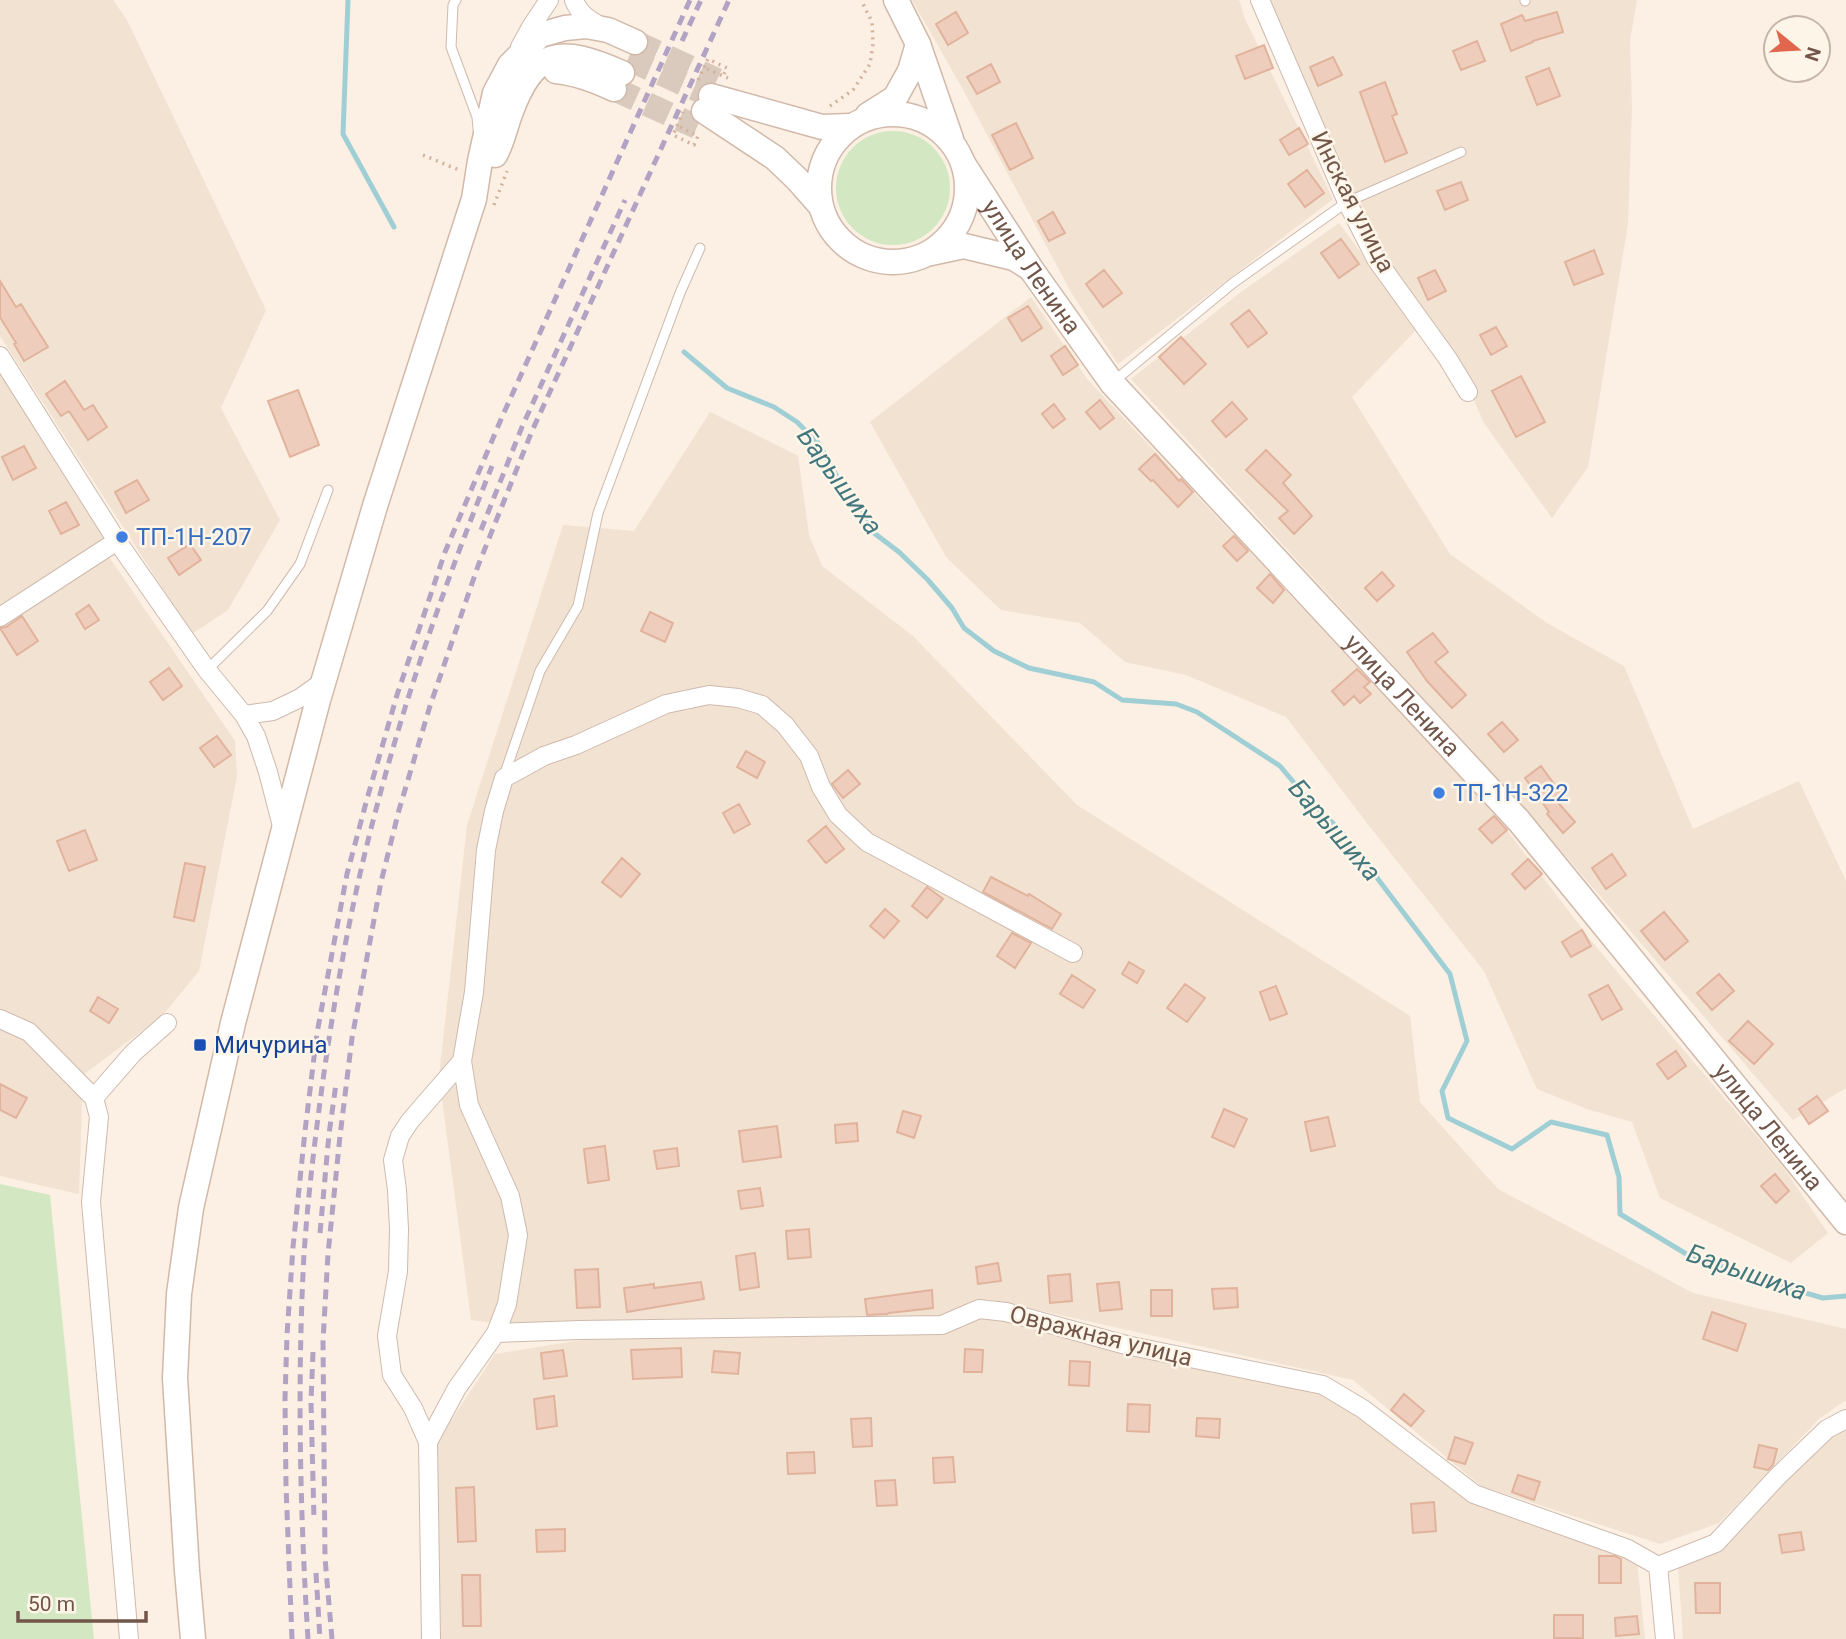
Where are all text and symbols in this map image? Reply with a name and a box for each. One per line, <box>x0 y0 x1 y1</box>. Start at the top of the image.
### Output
north arrow <box>1762 14 1832 84</box>
text: N <box>1800 44 1826 64</box>
street label: Инская улица <box>1305 127 1401 277</box>
street label: улица Ленина <box>976 194 1087 339</box>
water label: Барышиха <box>791 422 889 540</box>
place label: ТП-1Н-207 <box>136 523 252 551</box>
marker: ТП-1Н-207 <box>114 529 130 545</box>
street label: улица Ленина <box>1339 629 1466 762</box>
water label: Барышиха <box>1283 773 1387 887</box>
place label: ТП-1Н-322 <box>1453 779 1569 807</box>
marker: ТП-1Н-322 <box>1431 785 1447 801</box>
place label: Мичурина <box>214 1031 327 1059</box>
marker: Мичурина <box>192 1037 208 1053</box>
street label: улица Ленина <box>1708 1057 1829 1196</box>
water label: Барышиха <box>1683 1237 1811 1307</box>
street label: Овражная улица <box>1007 1300 1195 1372</box>
scale bar <box>18 1580 145 1624</box>
text: 50 m <box>28 1592 75 1616</box>

